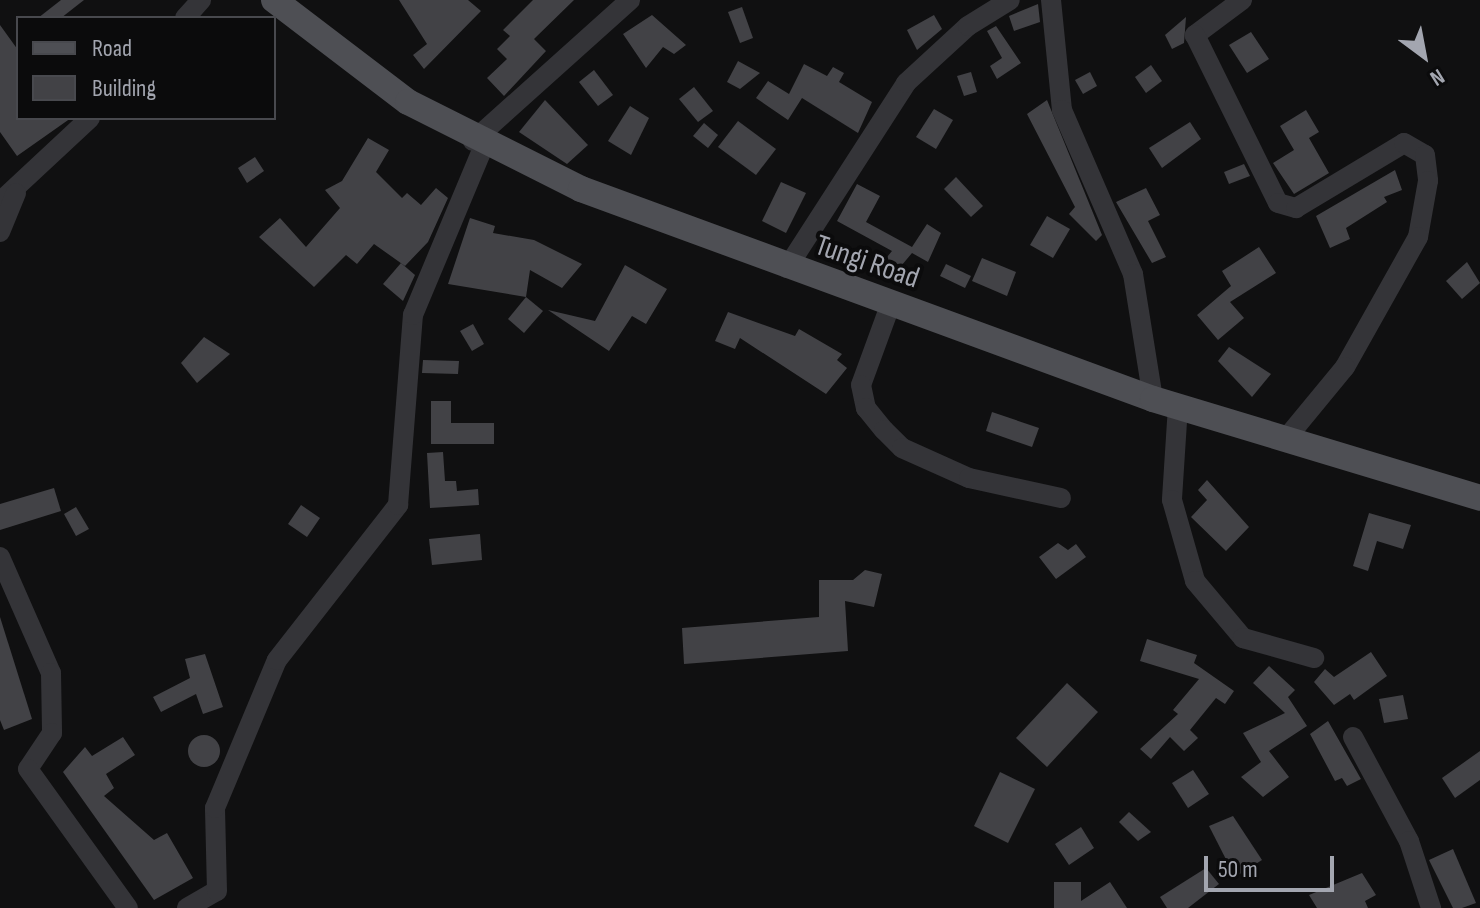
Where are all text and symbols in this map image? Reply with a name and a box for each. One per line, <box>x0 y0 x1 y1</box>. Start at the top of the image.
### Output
legend <box>16 16 276 120</box>
north arrow <box>1384 16 1464 96</box>
text: Road <box>92 34 132 63</box>
text: N <box>1425 62 1449 91</box>
text: Building <box>92 74 156 103</box>
street label: Tungi Road <box>810 227 924 297</box>
scale bar <box>1208 840 1338 890</box>
text: 50 m <box>1218 855 1258 884</box>

